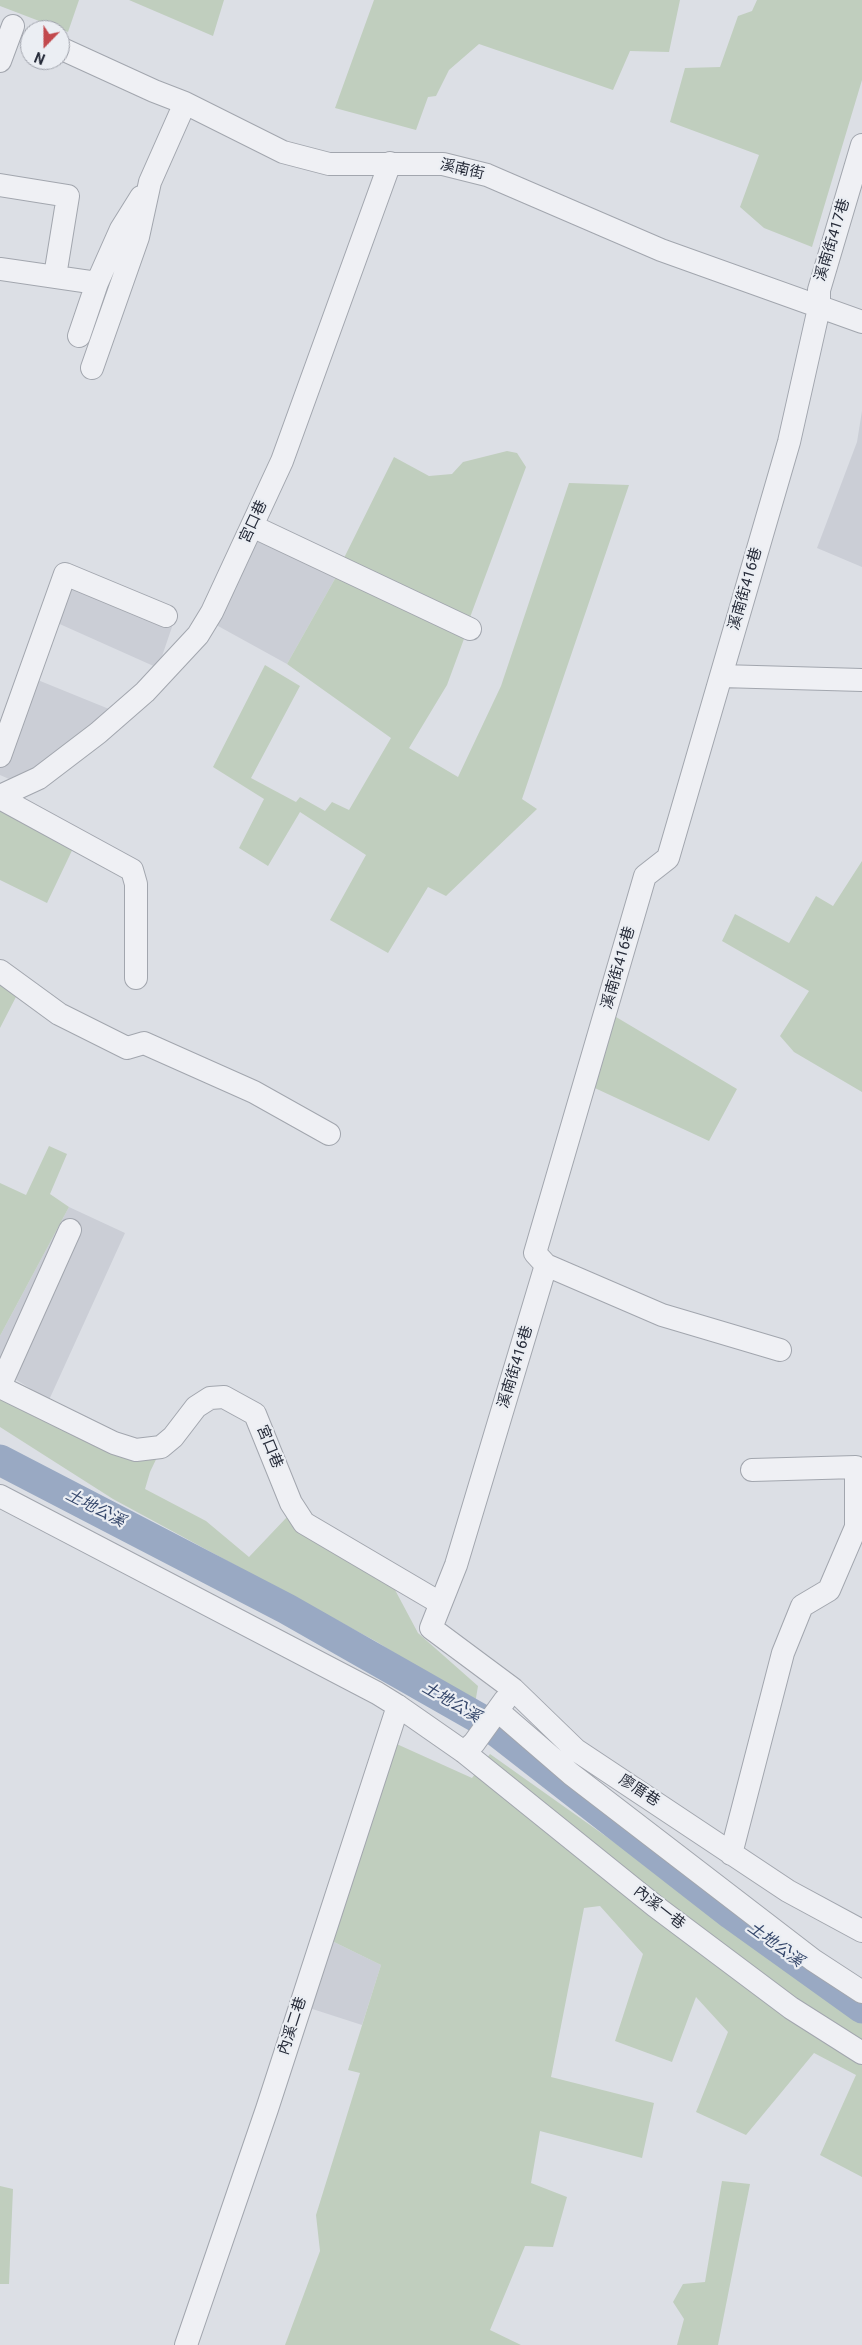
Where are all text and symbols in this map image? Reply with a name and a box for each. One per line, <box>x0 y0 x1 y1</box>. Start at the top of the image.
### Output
north arrow <box>20 20 70 70</box>
text: N <box>32 49 47 67</box>
street label: 溪南街 <box>438 156 486 184</box>
street label: 溪南街417巷 <box>812 197 854 283</box>
street label: 宮口巷 <box>236 498 272 546</box>
street label: 溪南街416巷 <box>726 546 766 632</box>
street label: 溪南街416巷 <box>599 925 639 1011</box>
street label: 溪南街416巷 <box>495 1324 537 1410</box>
street label: 宮口巷 <box>252 1423 286 1471</box>
water label: 土地公溪 <box>62 1486 128 1532</box>
water label: 土地公溪 <box>418 1679 484 1727</box>
street label: 廖厝巷 <box>615 1771 663 1811</box>
street label: 內溪一巷 <box>630 1882 688 1934</box>
water label: 土地公溪 <box>743 1918 807 1972</box>
street label: 內溪二巷 <box>275 1995 311 2057</box>

